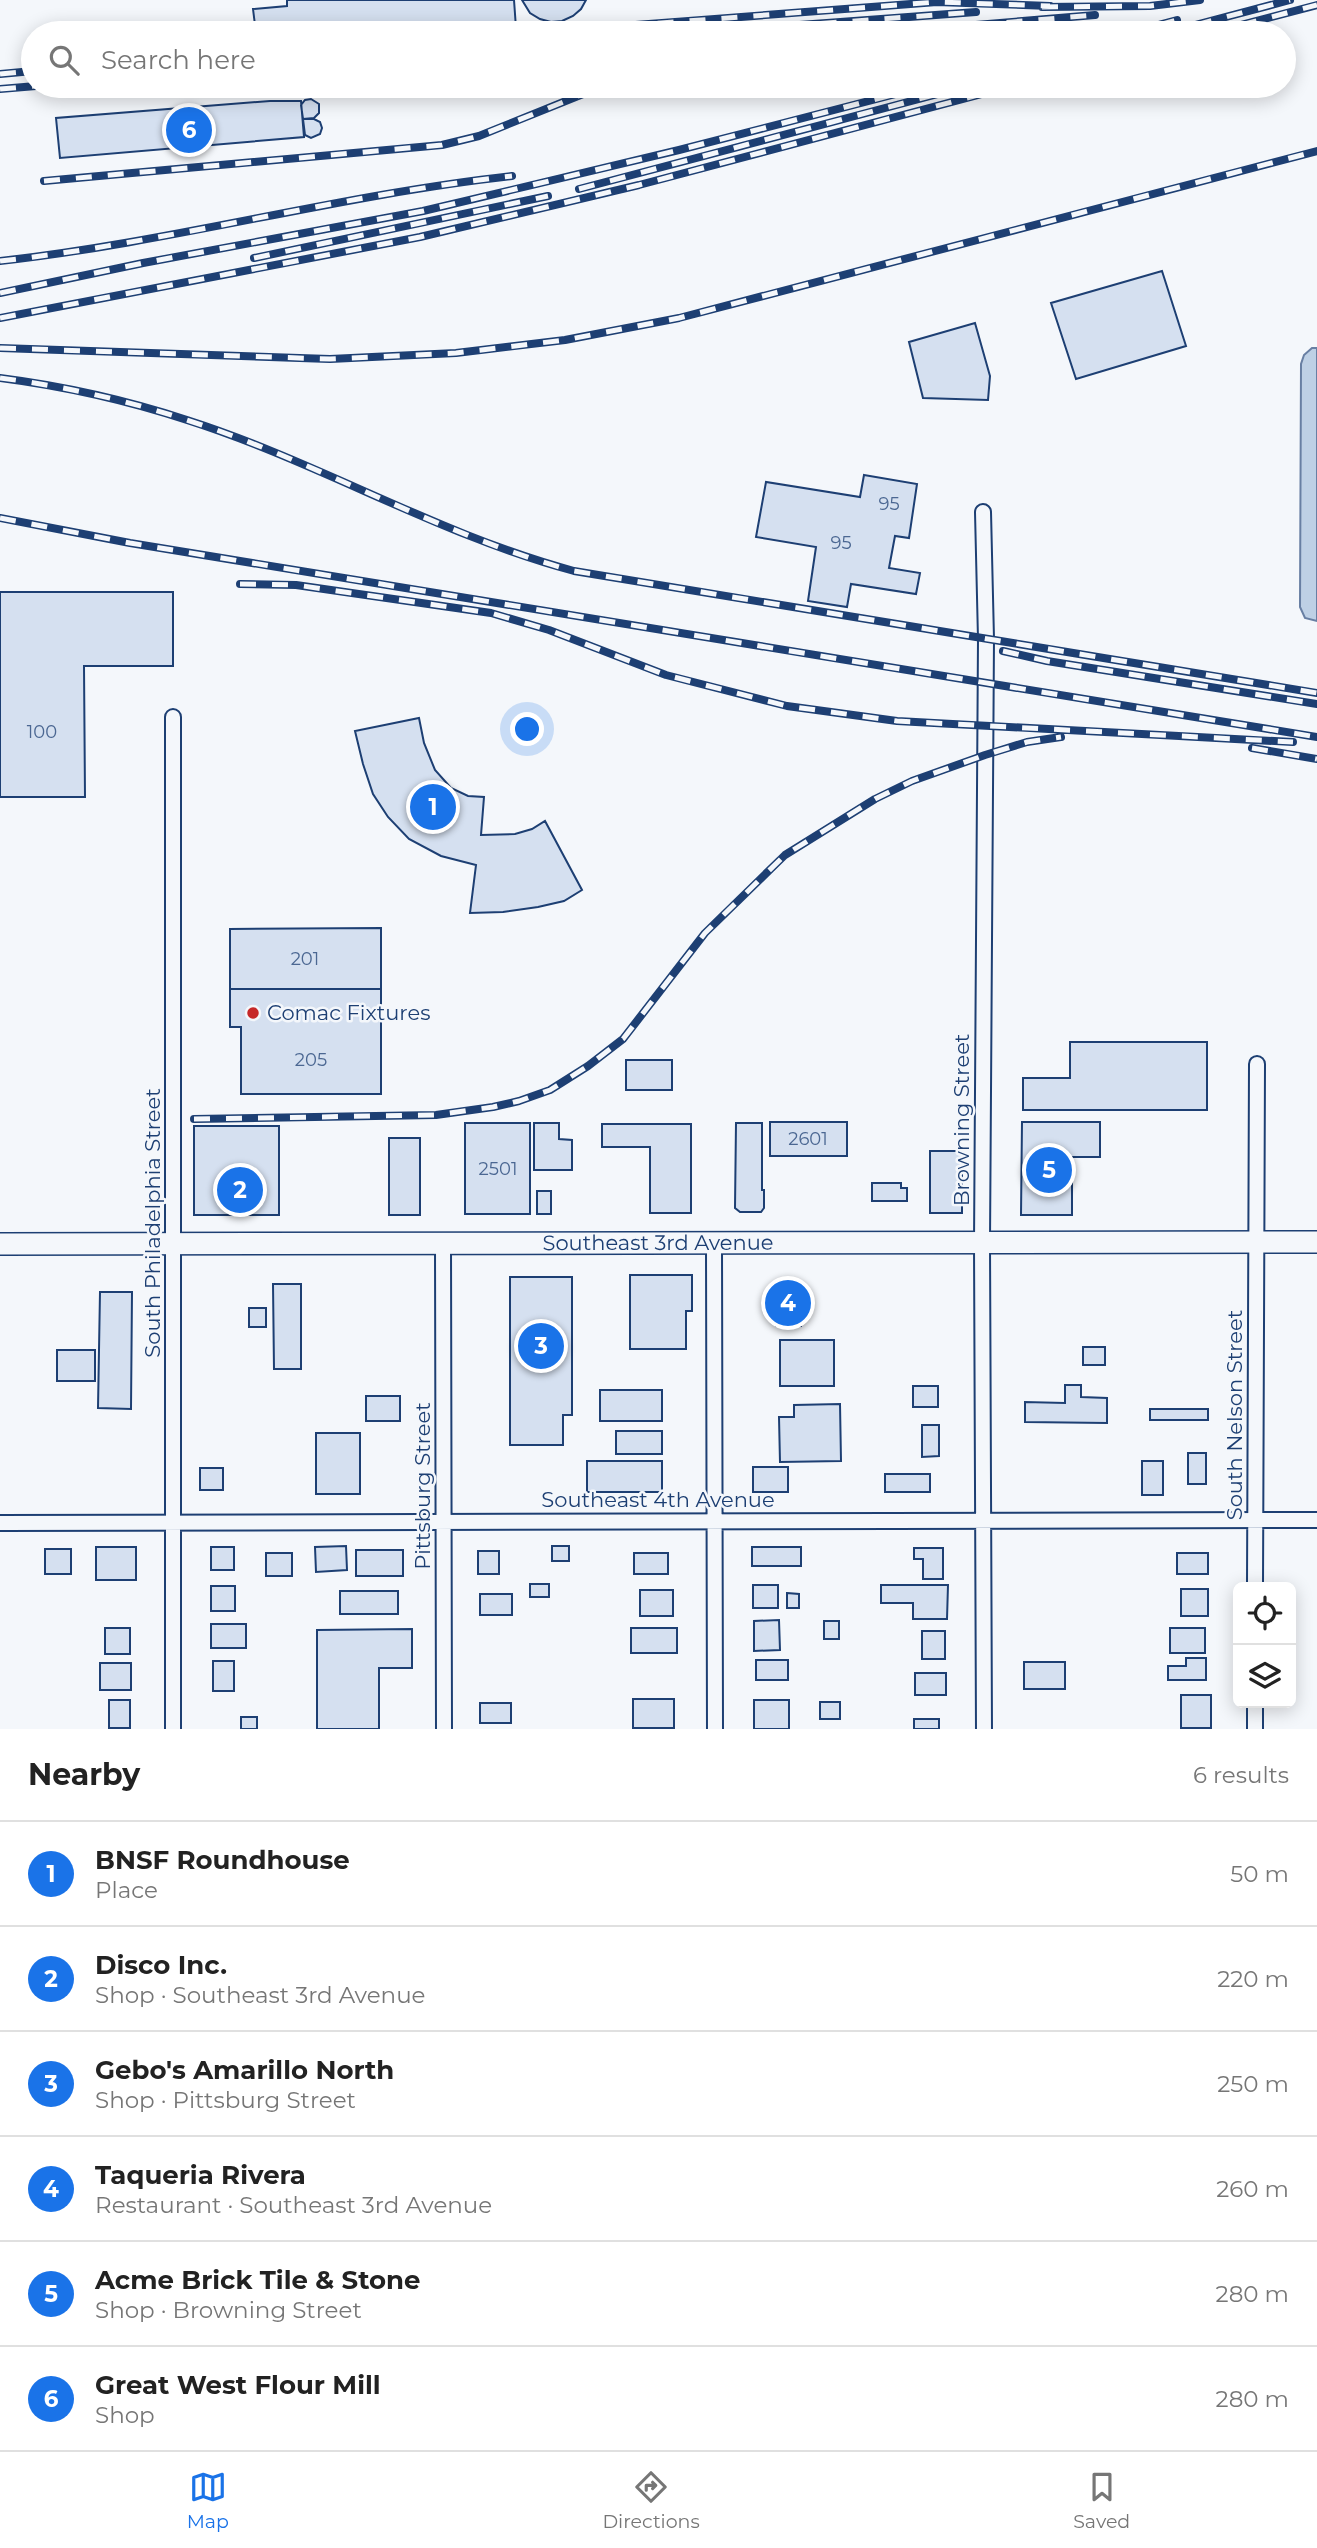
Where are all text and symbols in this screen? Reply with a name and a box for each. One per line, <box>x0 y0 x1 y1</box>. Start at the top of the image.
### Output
search box <box>21 21 1296 98</box>
icon: search <box>45 41 83 79</box>
text: Search here <box>101 44 256 76</box>
pin: 6 <box>166 104 212 156</box>
house number: 95 <box>878 493 900 515</box>
house number: 95 <box>830 532 852 554</box>
your location <box>510 712 544 746</box>
house number: 100 <box>27 721 57 743</box>
pin: 1 <box>410 781 456 833</box>
house number: 201 <box>291 948 319 970</box>
place label: Comac Fixtures <box>267 1000 430 1025</box>
marker: Comac Fixtures <box>245 1005 261 1021</box>
street label: Browning Street <box>949 1034 974 1206</box>
house number: 205 <box>295 1049 327 1071</box>
street label: South Philadelphia Street <box>140 1088 165 1358</box>
house number: 2601 <box>788 1128 828 1150</box>
pin: 5 <box>1026 1144 1072 1196</box>
house number: 2501 <box>479 1158 517 1180</box>
pin: 2 <box>217 1164 263 1216</box>
street label: Southeast 3rd Avenue <box>542 1230 774 1255</box>
pin: 4 <box>765 1277 811 1329</box>
street label: South Nelson Street <box>1222 1310 1247 1520</box>
pin: 3 <box>518 1320 564 1372</box>
street label: Pittsburg Street <box>410 1402 435 1570</box>
street label: Southeast 4th Avenue <box>541 1487 775 1512</box>
map controls <box>1233 1582 1296 1708</box>
button: locate <box>1233 1582 1296 1645</box>
button: layers <box>1233 1645 1296 1708</box>
text: Nearby <box>28 1756 140 1793</box>
text: 6 results <box>1193 1761 1289 1789</box>
text: BNSF Roundhouse <box>95 1844 350 1876</box>
text: 1 <box>46 1860 56 1888</box>
text: 50 m <box>1230 1860 1289 1888</box>
text: Place <box>95 1876 158 1904</box>
text: Disco Inc. <box>95 1949 227 1981</box>
text: 2 <box>44 1965 58 1993</box>
text: 220 m <box>1217 1965 1289 1993</box>
text: Shop · Southeast 3rd Avenue <box>95 1981 426 2009</box>
text: Gebo's Amarillo North <box>95 2054 394 2086</box>
text: 3 <box>44 2070 58 2098</box>
text: 250 m <box>1217 2070 1289 2098</box>
text: Shop · Pittsburg Street <box>95 2086 356 2114</box>
text: Taqueria Rivera <box>95 2159 306 2191</box>
text: 4 <box>43 2175 59 2203</box>
text: 260 m <box>1216 2175 1289 2203</box>
text: Restaurant · Southeast 3rd Avenue <box>95 2191 492 2219</box>
text: Acme Brick Tile & Stone <box>95 2264 421 2296</box>
text: 5 <box>44 2280 58 2308</box>
text: 280 m <box>1216 2280 1289 2308</box>
text: Shop · Browning Street <box>95 2296 362 2324</box>
text: Great West Flour Mill <box>95 2369 381 2401</box>
text: 6 <box>44 2385 58 2413</box>
text: 280 m <box>1216 2385 1289 2413</box>
text: Shop <box>95 2401 155 2429</box>
tab: Map <box>187 2468 229 2533</box>
tab: Directions <box>602 2468 700 2533</box>
tab: Saved <box>1073 2468 1130 2533</box>

